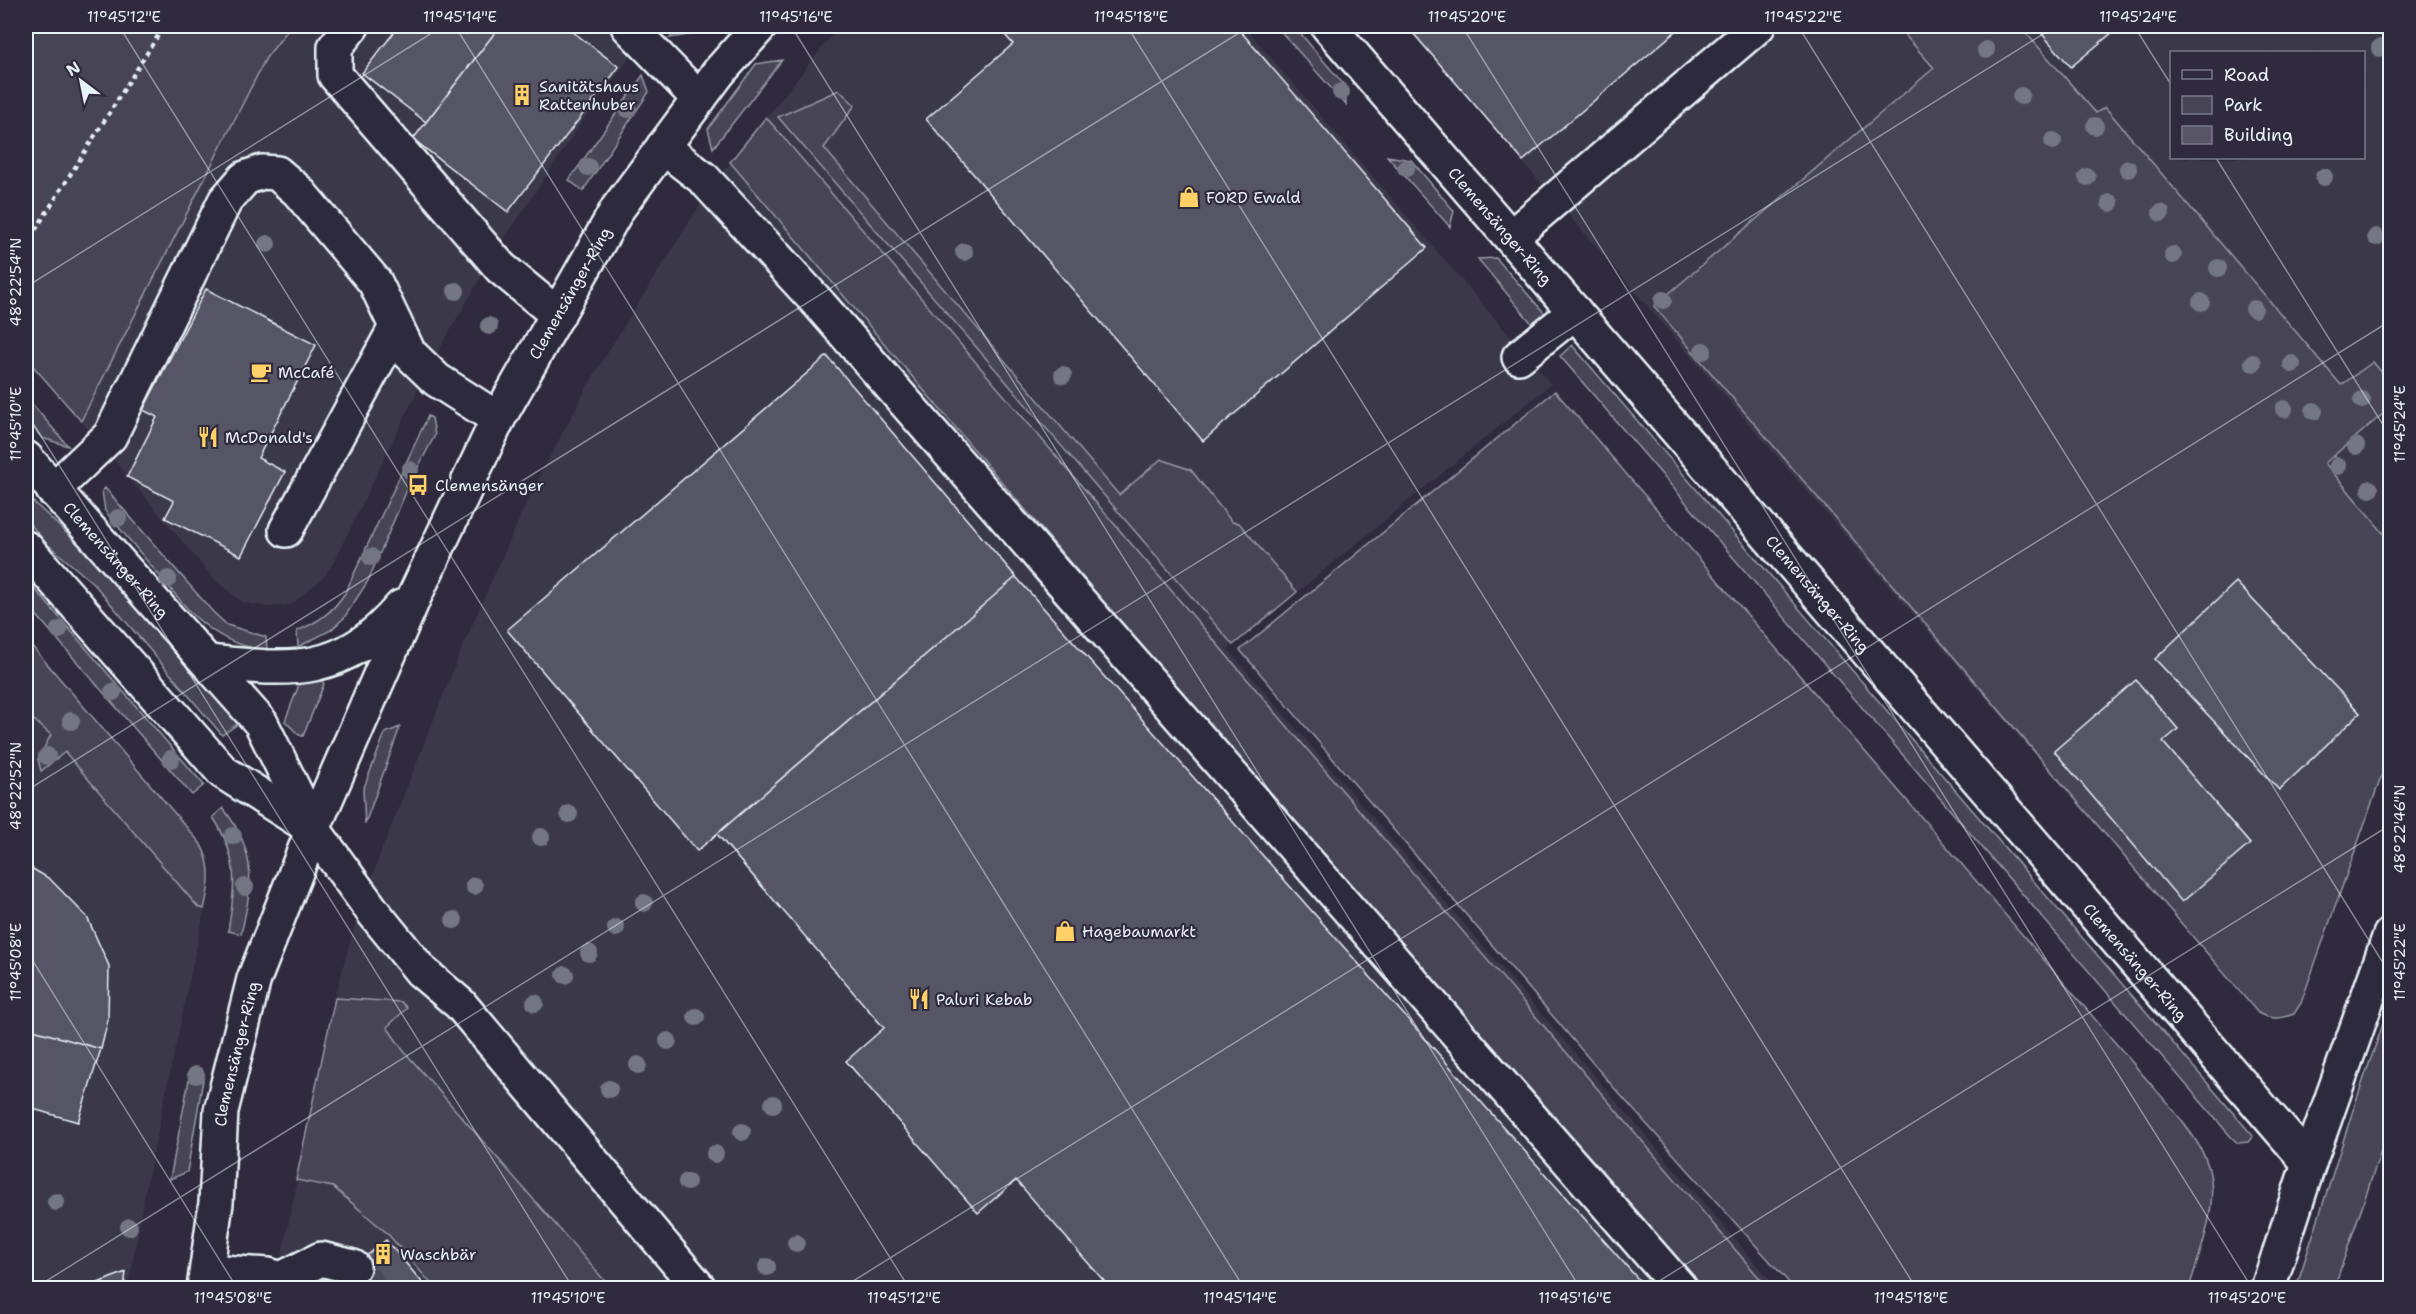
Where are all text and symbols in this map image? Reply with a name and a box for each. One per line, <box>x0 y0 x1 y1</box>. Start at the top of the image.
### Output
text: 11°45'12"E <box>87 7 161 27</box>
text: 11°45'14"E <box>423 7 497 27</box>
text: 11°45'16"E <box>759 7 833 27</box>
text: 11°45'18"E <box>1094 7 1168 27</box>
text: 11°45'20"E <box>1428 7 1506 27</box>
text: 11°45'22"E <box>1764 7 1842 27</box>
text: 11°45'24"E <box>2099 7 2177 27</box>
north arrow <box>51 51 111 111</box>
legend <box>2170 51 2365 159</box>
text: N <box>62 56 84 81</box>
text: Road <box>2224 63 2269 87</box>
place label: Sanitätshaus Rattenhuber <box>539 76 639 115</box>
building icon: Sanitätshaus Rattenhuber <box>510 83 534 107</box>
text: Park <box>2224 93 2263 117</box>
text: Building <box>2224 123 2293 147</box>
street label: Clemensänger-Ring <box>1444 163 1557 289</box>
shop icon: FORD Ewald <box>1177 185 1201 209</box>
place label: FORD Ewald <box>1206 187 1301 208</box>
street label: Clemensänger-Ring <box>524 223 616 363</box>
text: 48°22'54"N <box>6 238 26 326</box>
cafe icon: McCafé <box>249 360 273 384</box>
place label: McCafé <box>278 362 335 383</box>
text: 11°45'24"E <box>2390 385 2410 463</box>
text: 11°45'10"E <box>6 387 26 461</box>
restaurant icon: McDonald's <box>196 425 220 449</box>
place label: McDonald's <box>225 427 313 448</box>
bus stop icon: Clemensänger <box>406 473 430 497</box>
place label: Clemensänger <box>435 475 544 496</box>
street label: Clemensänger-Ring <box>59 497 174 623</box>
street label: Clemensänger-Ring <box>1761 531 1875 657</box>
text: 48°22'52"N <box>6 742 26 830</box>
text: 48°22'46"N <box>2390 785 2410 873</box>
street label: Clemensänger-Ring <box>2079 898 2192 1025</box>
shop icon: Hagebaumarkt <box>1053 919 1077 943</box>
place label: Hagebaumarkt <box>1082 921 1196 942</box>
text: 11°45'08"E <box>6 923 26 1001</box>
text: 11°45'22"E <box>2390 923 2410 1001</box>
street label: Clemensänger-Ring <box>210 979 264 1127</box>
restaurant icon: Paluri Kebab <box>907 987 931 1011</box>
place label: Paluri Kebab <box>936 989 1032 1010</box>
building icon: Waschbär <box>371 1242 395 1266</box>
place label: Waschbär <box>400 1244 477 1265</box>
text: 11°45'08"E <box>194 1288 272 1308</box>
text: 11°45'10"E <box>531 1288 605 1308</box>
text: 11°45'12"E <box>867 1288 941 1308</box>
text: 11°45'14"E <box>1203 1288 1277 1308</box>
text: 11°45'16"E <box>1538 1288 1612 1308</box>
text: 11°45'18"E <box>1874 1288 1948 1308</box>
text: 11°45'20"E <box>2208 1288 2286 1308</box>

